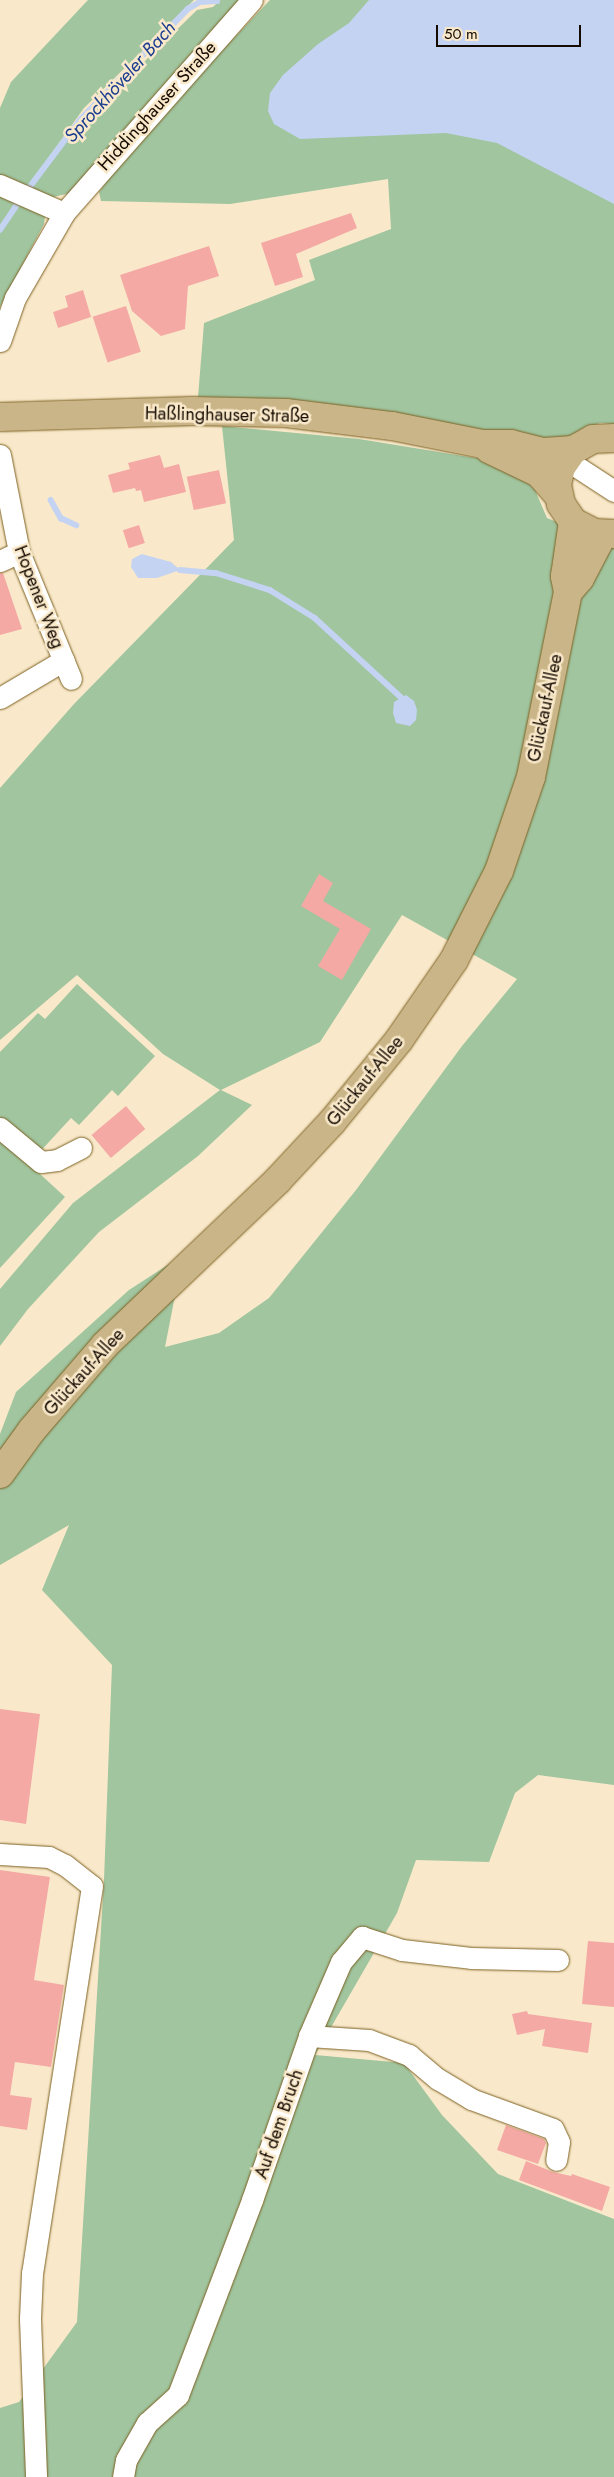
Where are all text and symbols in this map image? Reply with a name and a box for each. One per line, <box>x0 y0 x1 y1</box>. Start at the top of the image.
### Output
scale bar <box>439 15 584 47</box>
water label: Sprockhöveler Bach <box>59 17 181 147</box>
text: 50 m <box>444 23 478 45</box>
street label: Hiddinghauser Straße <box>93 37 221 175</box>
street label: Haßlinghauser Straße <box>145 403 309 427</box>
street label: Hopener Weg <box>9 543 69 651</box>
street label: Glückauf-Allee <box>523 652 567 764</box>
street label: Glückauf-Allee <box>322 1032 408 1130</box>
street label: Glückauf-Allee <box>39 1324 129 1420</box>
street label: Auf dem Bruch <box>250 2066 308 2182</box>

